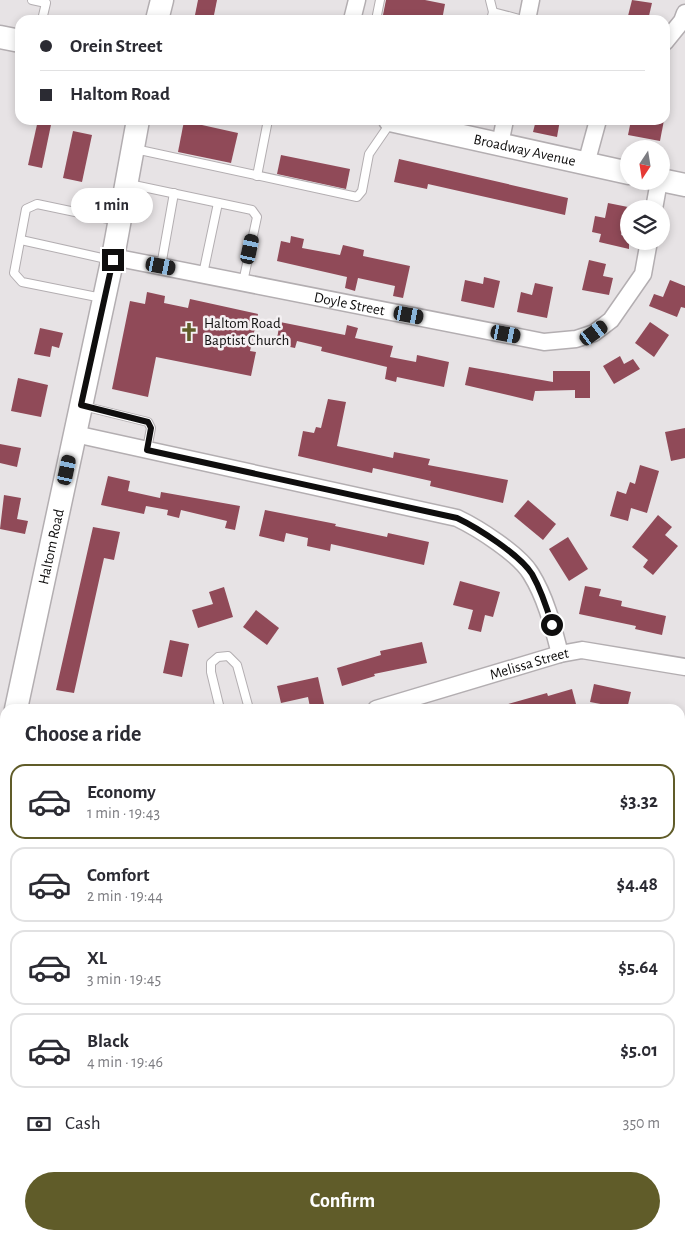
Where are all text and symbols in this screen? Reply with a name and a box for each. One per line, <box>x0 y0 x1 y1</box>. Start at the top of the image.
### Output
text: Orein Street <box>70 37 162 56</box>
text: Haltom Road <box>70 85 170 104</box>
street label: Broadway Avenue <box>472 131 577 168</box>
north arrow <box>620 140 670 190</box>
map controls <box>620 140 670 250</box>
callout: 1 min <box>72 188 154 222</box>
text: 1 min <box>95 197 129 213</box>
button: layers <box>620 200 670 250</box>
car <box>239 233 260 265</box>
route end <box>102 249 124 271</box>
car <box>144 256 177 276</box>
street label: Doyle Street <box>313 289 386 318</box>
car <box>392 305 425 325</box>
place label: Haltom Road Baptist Church <box>204 316 289 348</box>
car <box>577 318 610 348</box>
church icon: Haltom Road Baptist Church <box>178 321 200 343</box>
car <box>489 324 522 344</box>
car <box>56 454 77 486</box>
street label: Haltom Road <box>35 507 66 586</box>
route start <box>541 614 563 636</box>
street label: Melissa Street <box>488 645 570 682</box>
text: Choose a ride <box>25 723 141 745</box>
icon: car <box>27 779 72 824</box>
text: Economy <box>87 783 156 802</box>
text: $3.32 <box>620 792 658 811</box>
text: 1 min · 19:43 <box>87 805 160 821</box>
icon: car <box>27 862 72 907</box>
text: Comfort <box>87 866 149 885</box>
text: $4.48 <box>617 875 658 894</box>
text: 2 min · 19:44 <box>87 888 163 904</box>
icon: car <box>27 945 72 990</box>
text: XL <box>87 949 107 968</box>
text: $5.64 <box>618 958 658 977</box>
text: 3 min · 19:45 <box>87 971 161 987</box>
icon: car <box>27 1028 72 1073</box>
text: Black <box>87 1032 129 1051</box>
text: $5.01 <box>620 1041 658 1060</box>
text: 4 min · 19:46 <box>87 1054 163 1070</box>
icon: cash <box>25 1110 53 1138</box>
text: Cash <box>65 1114 101 1133</box>
text: 350 m <box>623 1115 660 1131</box>
button: Confirm <box>25 1172 660 1230</box>

